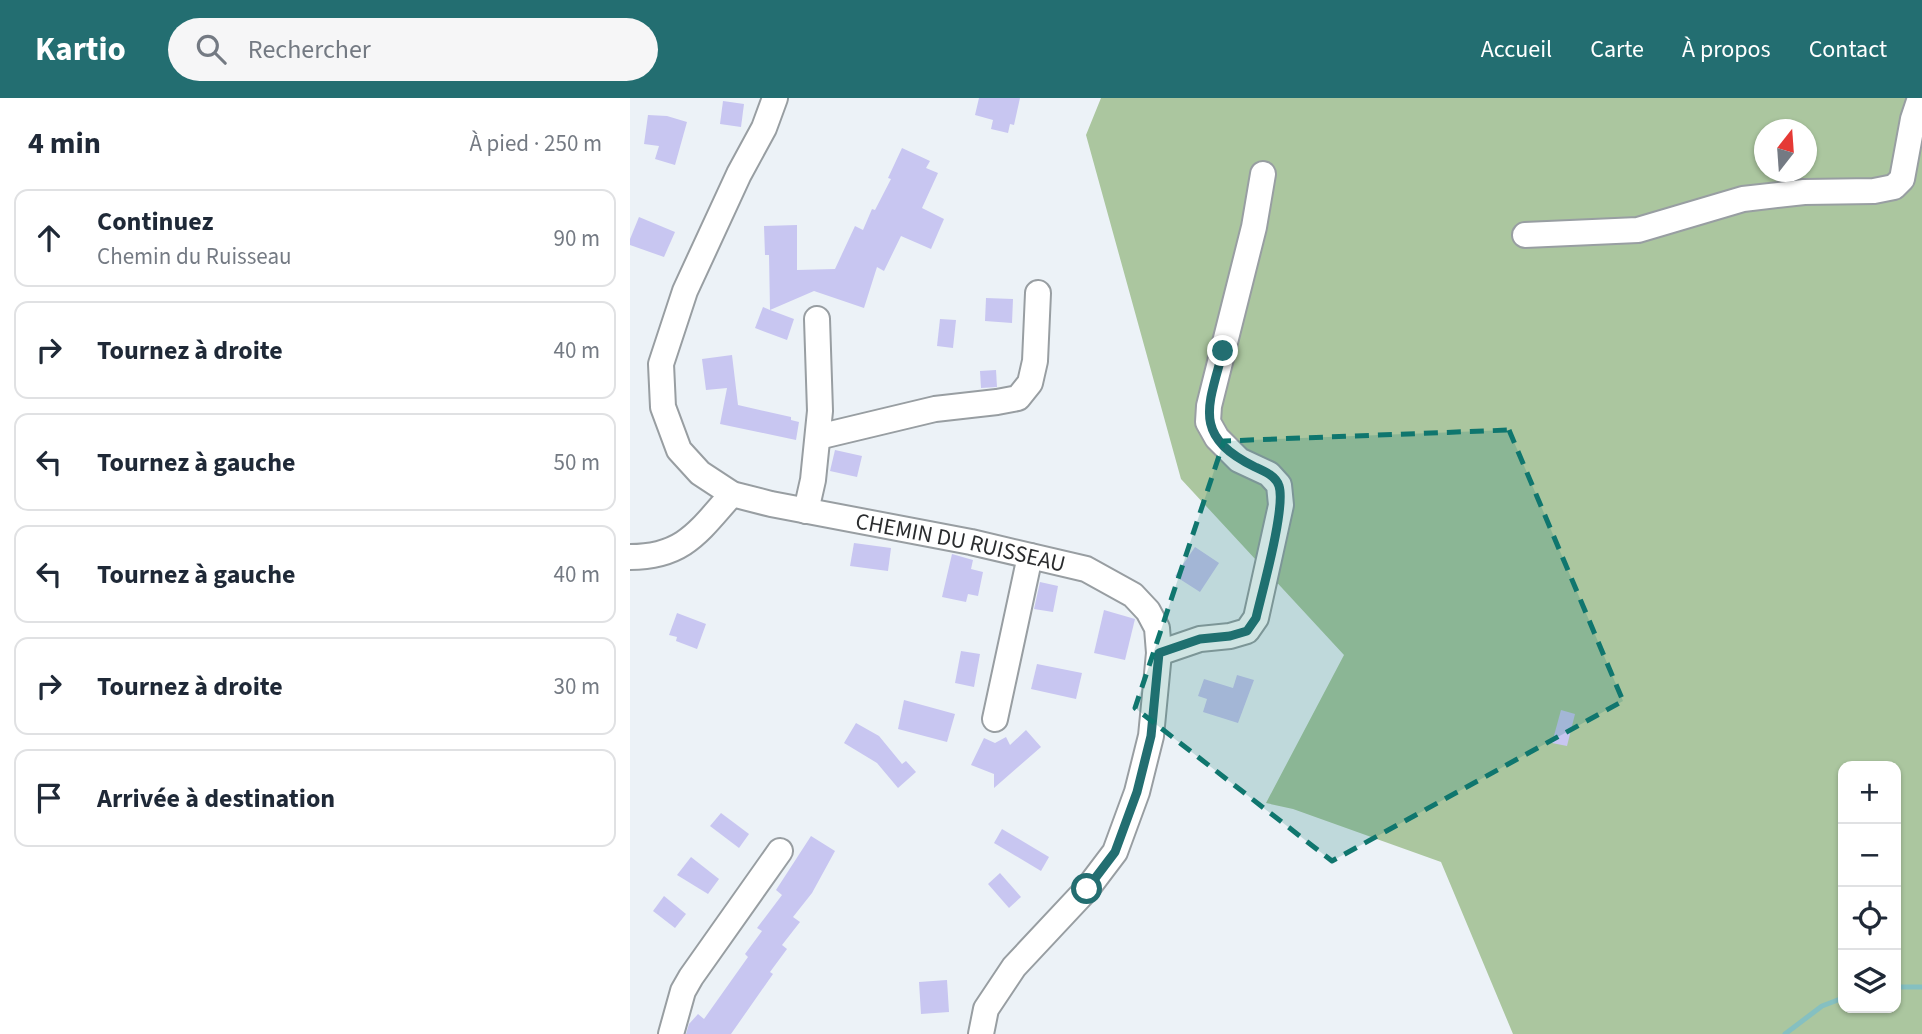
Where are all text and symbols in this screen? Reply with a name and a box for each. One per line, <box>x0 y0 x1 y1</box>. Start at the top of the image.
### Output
search box <box>168 18 658 81</box>
text: Kartio <box>35 26 126 73</box>
icon: search <box>192 30 230 68</box>
text: Rechercher <box>248 31 371 68</box>
text: Accueil <box>1481 32 1552 67</box>
text: Carte <box>1590 32 1644 67</box>
text: À propos <box>1682 32 1771 67</box>
text: Contact <box>1809 32 1887 67</box>
north arrow <box>1754 119 1817 182</box>
text: 4 min <box>28 122 101 165</box>
text: À pied · 250 m <box>469 127 602 160</box>
text: Continuez <box>97 203 213 240</box>
icon: ahead <box>30 219 68 257</box>
text: 90 m <box>553 222 600 255</box>
text: Chemin du Ruisseau <box>97 240 292 273</box>
icon: right <box>30 331 68 369</box>
text: Tournez à droite <box>97 332 283 369</box>
text: 40 m <box>553 334 600 367</box>
route end <box>1207 335 1238 366</box>
icon: left <box>30 443 68 481</box>
text: Tournez à gauche <box>97 444 296 481</box>
text: 50 m <box>553 446 600 479</box>
street label: CHEMIN DU RUISSEAU <box>853 504 1069 581</box>
icon: left <box>30 555 68 593</box>
text: Tournez à gauche <box>97 556 296 593</box>
text: 40 m <box>553 558 600 591</box>
icon: right <box>30 667 68 705</box>
text: Tournez à droite <box>97 668 283 705</box>
text: 30 m <box>553 670 600 703</box>
map controls <box>1838 761 1901 1013</box>
button: + <box>1838 761 1901 824</box>
icon: arrive <box>30 779 68 817</box>
text: Arrivée à destination <box>97 780 335 817</box>
button: − <box>1838 824 1901 887</box>
route start <box>1071 873 1102 904</box>
button: locate <box>1838 887 1901 950</box>
button: layers <box>1838 950 1901 1013</box>

